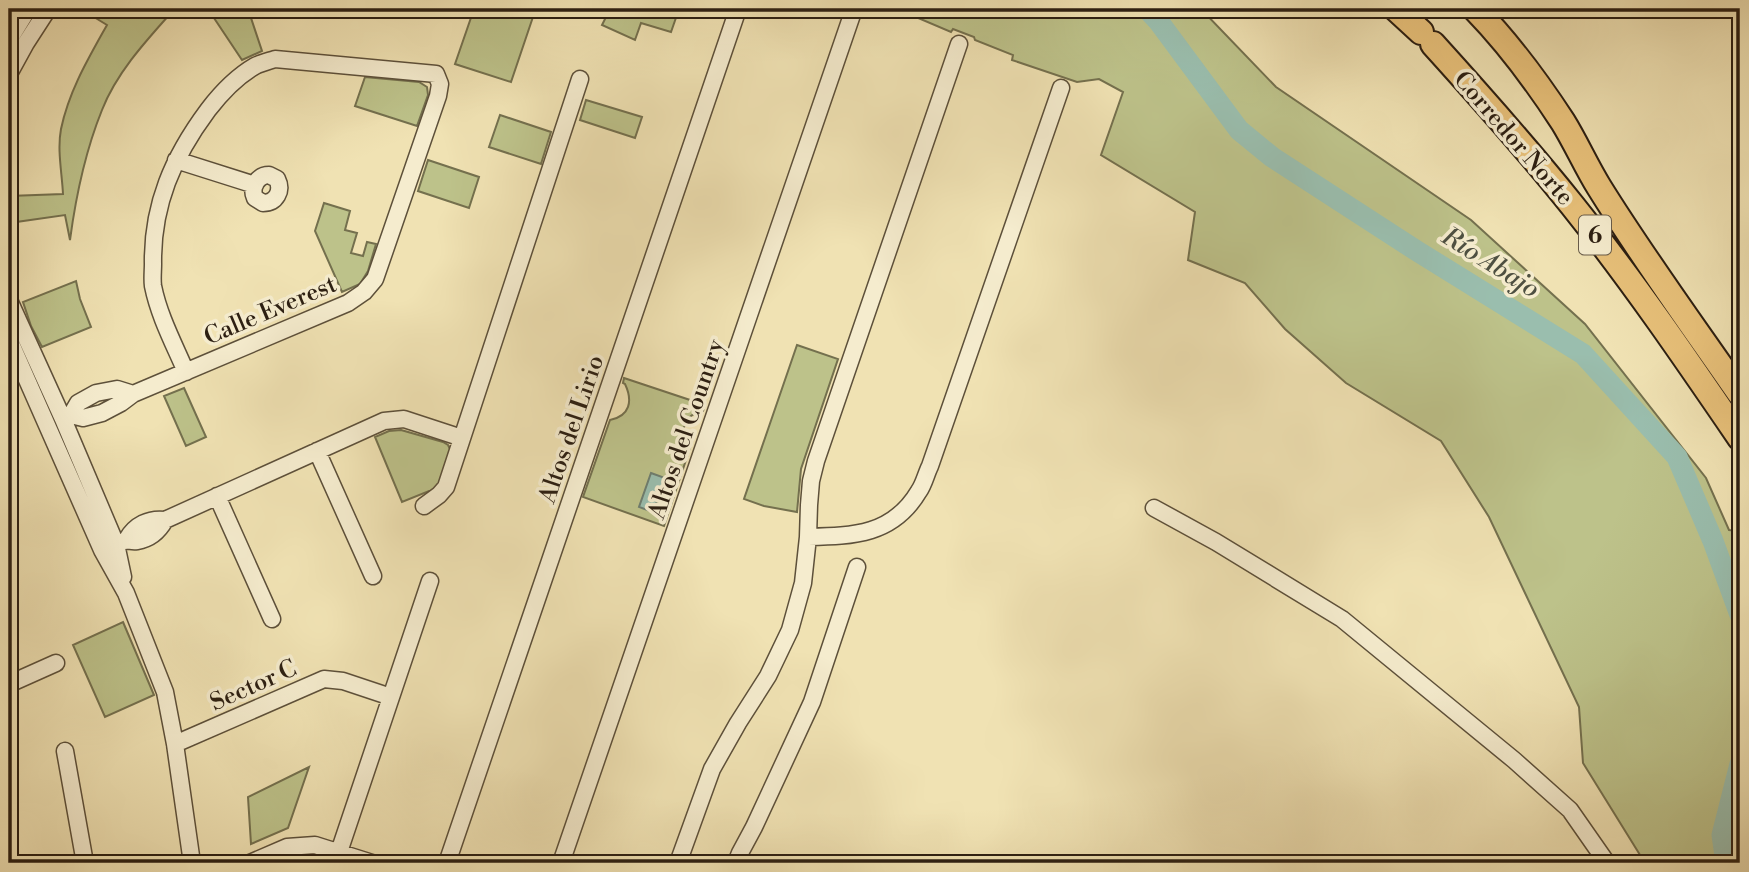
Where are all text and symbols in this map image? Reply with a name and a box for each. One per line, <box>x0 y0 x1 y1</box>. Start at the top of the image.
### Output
street label: Corredor Norte <box>1447 65 1580 212</box>
road number: 6 <box>1579 216 1611 254</box>
water label: Río Abajo <box>1435 220 1545 305</box>
street label: Calle Everest <box>200 269 342 352</box>
street label: Altos del Country <box>642 335 732 524</box>
street label: Altos del Lirio <box>532 351 611 508</box>
street label: Sector C <box>206 654 301 718</box>

